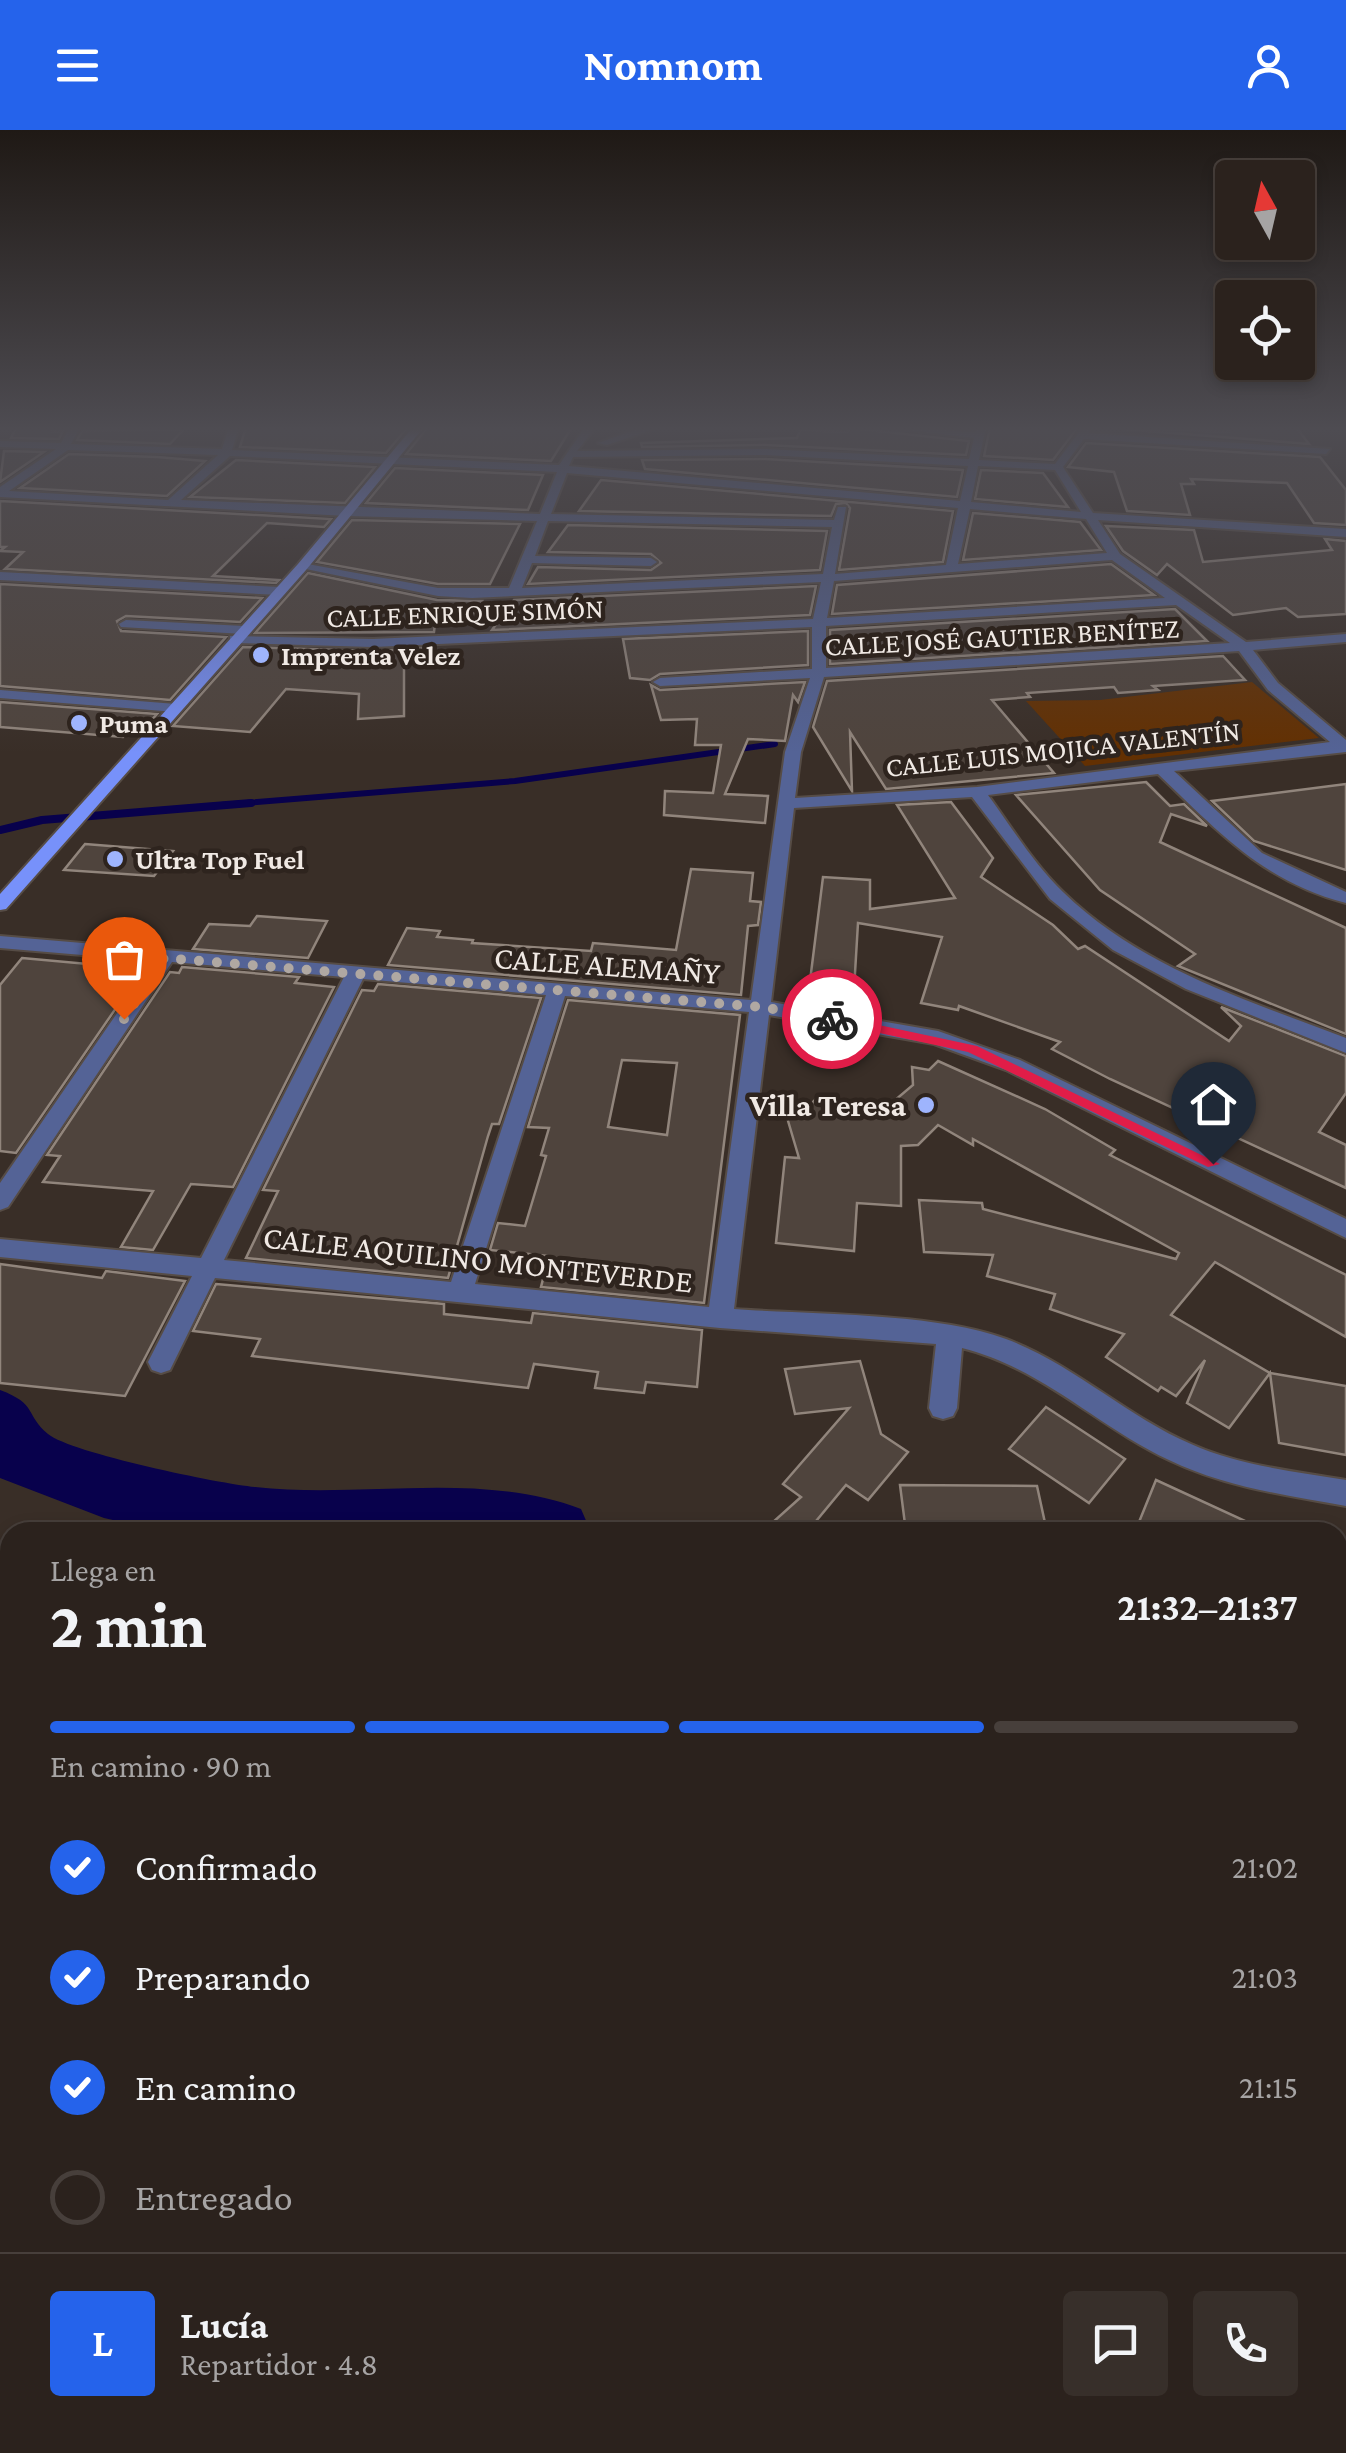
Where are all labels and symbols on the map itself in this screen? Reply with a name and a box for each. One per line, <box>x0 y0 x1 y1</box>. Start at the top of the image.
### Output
north arrow <box>1215 160 1315 260</box>
street label: CALLE ENRIQUE SIMÓN <box>326 593 604 633</box>
street label: CALLE JOSÉ GAUTIER BENÍTEZ <box>824 612 1180 662</box>
place label: Imprenta Velez <box>281 640 461 671</box>
marker: Imprenta Velez <box>250 644 272 666</box>
place label: Puma <box>99 708 168 739</box>
marker: Puma <box>68 712 90 734</box>
street label: CALLE LUIS MOJICA VALENTÍN <box>884 715 1242 783</box>
place label: Ultra Top Fuel <box>135 844 304 875</box>
marker: Ultra Top Fuel <box>104 848 126 870</box>
pin <box>82 917 167 1020</box>
street label: CALLE ALEMAÑY <box>493 939 721 991</box>
courier <box>782 969 882 1069</box>
pin <box>1171 1062 1256 1165</box>
place label: Villa Teresa <box>749 1087 906 1123</box>
marker: Villa Teresa <box>915 1094 937 1116</box>
street label: CALLE AQUILINO MONTEVERDE <box>262 1219 694 1299</box>

